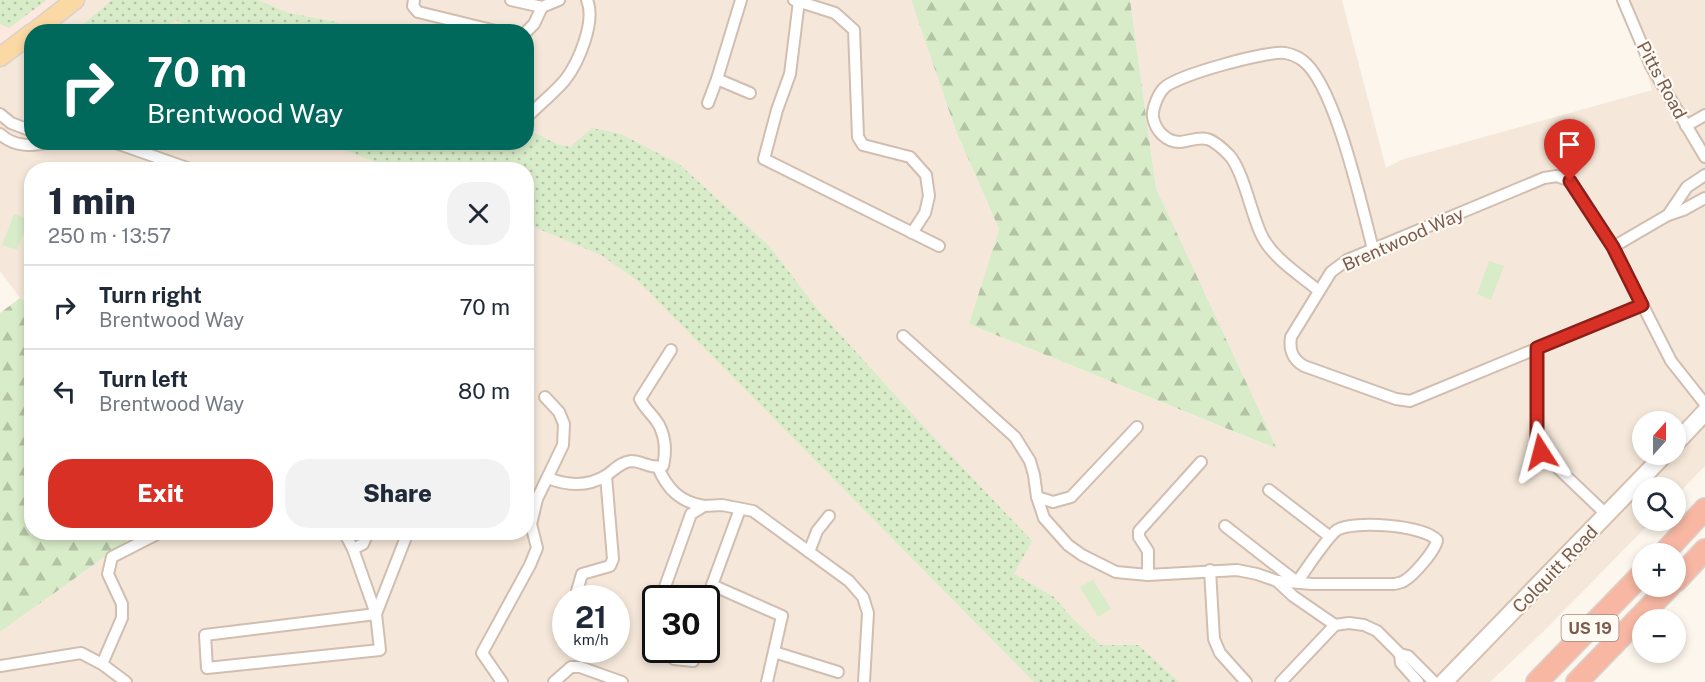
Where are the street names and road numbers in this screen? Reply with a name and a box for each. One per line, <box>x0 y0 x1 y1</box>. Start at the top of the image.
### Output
street label: Pitts Road <box>1633 38 1691 122</box>
street label: Brentwood Way <box>1339 203 1467 275</box>
street label: Colquitt Road <box>1508 521 1602 617</box>
road number: US 19 <box>1562 615 1618 641</box>

